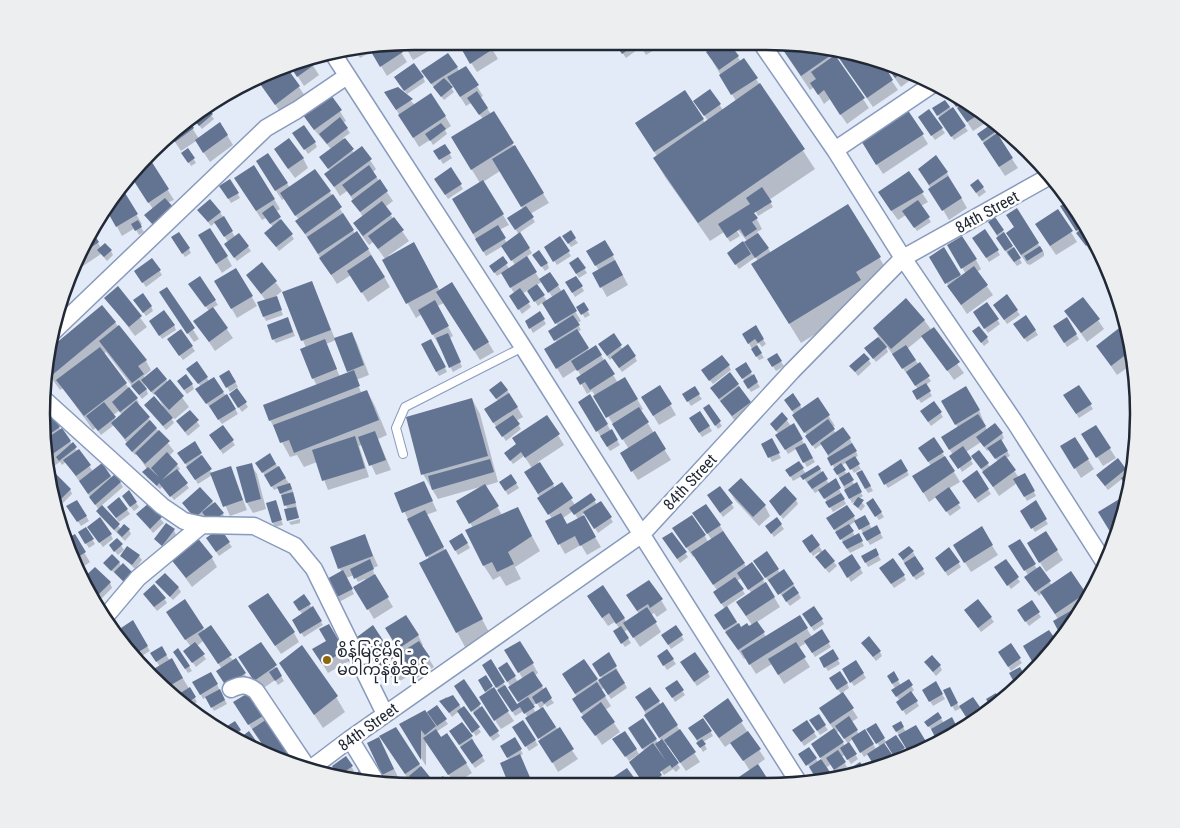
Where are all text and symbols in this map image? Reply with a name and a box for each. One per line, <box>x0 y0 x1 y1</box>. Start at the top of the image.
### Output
street label: 84th Street <box>952 187 1022 237</box>
street label: 84th Street <box>659 450 721 514</box>
place label: စိန်မြင့်မိုရ် - မဝါကုန်စုံဆိုင် <box>337 640 429 684</box>
marker: စိန်မြင့်မိုရ် - မဝါကုန်စုံဆိုင် <box>321 654 333 666</box>
street label: 84th Street <box>334 699 402 755</box>

